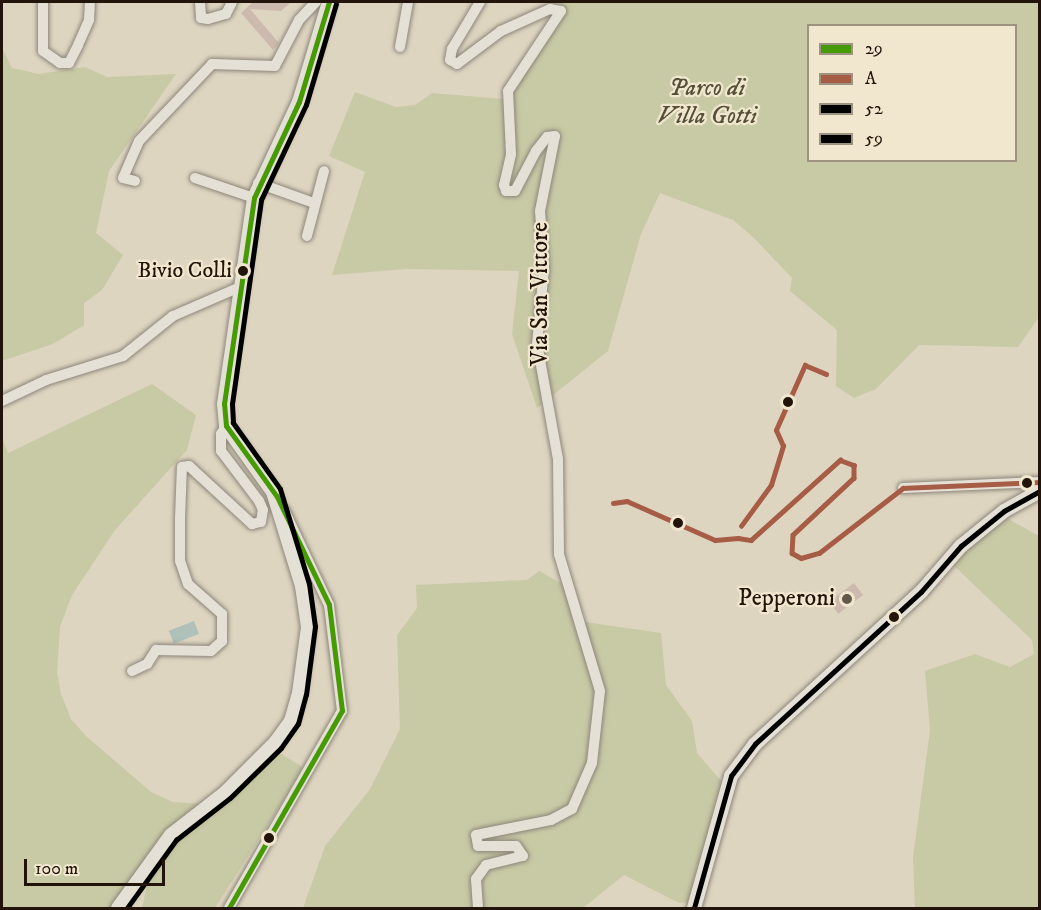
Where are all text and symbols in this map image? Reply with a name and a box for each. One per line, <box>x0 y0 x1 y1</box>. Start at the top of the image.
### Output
legend <box>807 24 1017 162</box>
text: 29 <box>865 38 883 60</box>
text: A <box>865 68 876 90</box>
park label: Parco di Villa Gotti <box>657 75 757 131</box>
text: 52 <box>865 98 883 120</box>
text: 59 <box>865 128 883 150</box>
street label: Via San Vittore <box>527 222 555 366</box>
place label: Bivio Colli <box>138 258 232 284</box>
marker: Bivio Colli <box>237 265 249 277</box>
unlabelled marker <box>782 396 794 408</box>
unlabelled marker <box>1021 477 1033 489</box>
unlabelled marker <box>672 517 684 529</box>
place label: Pepperoni <box>738 585 835 613</box>
marker: Pepperoni <box>840 592 854 606</box>
unlabelled marker <box>888 611 900 623</box>
unlabelled marker <box>263 832 275 844</box>
scale bar <box>27 847 168 885</box>
text: 100 m <box>35 858 78 880</box>

